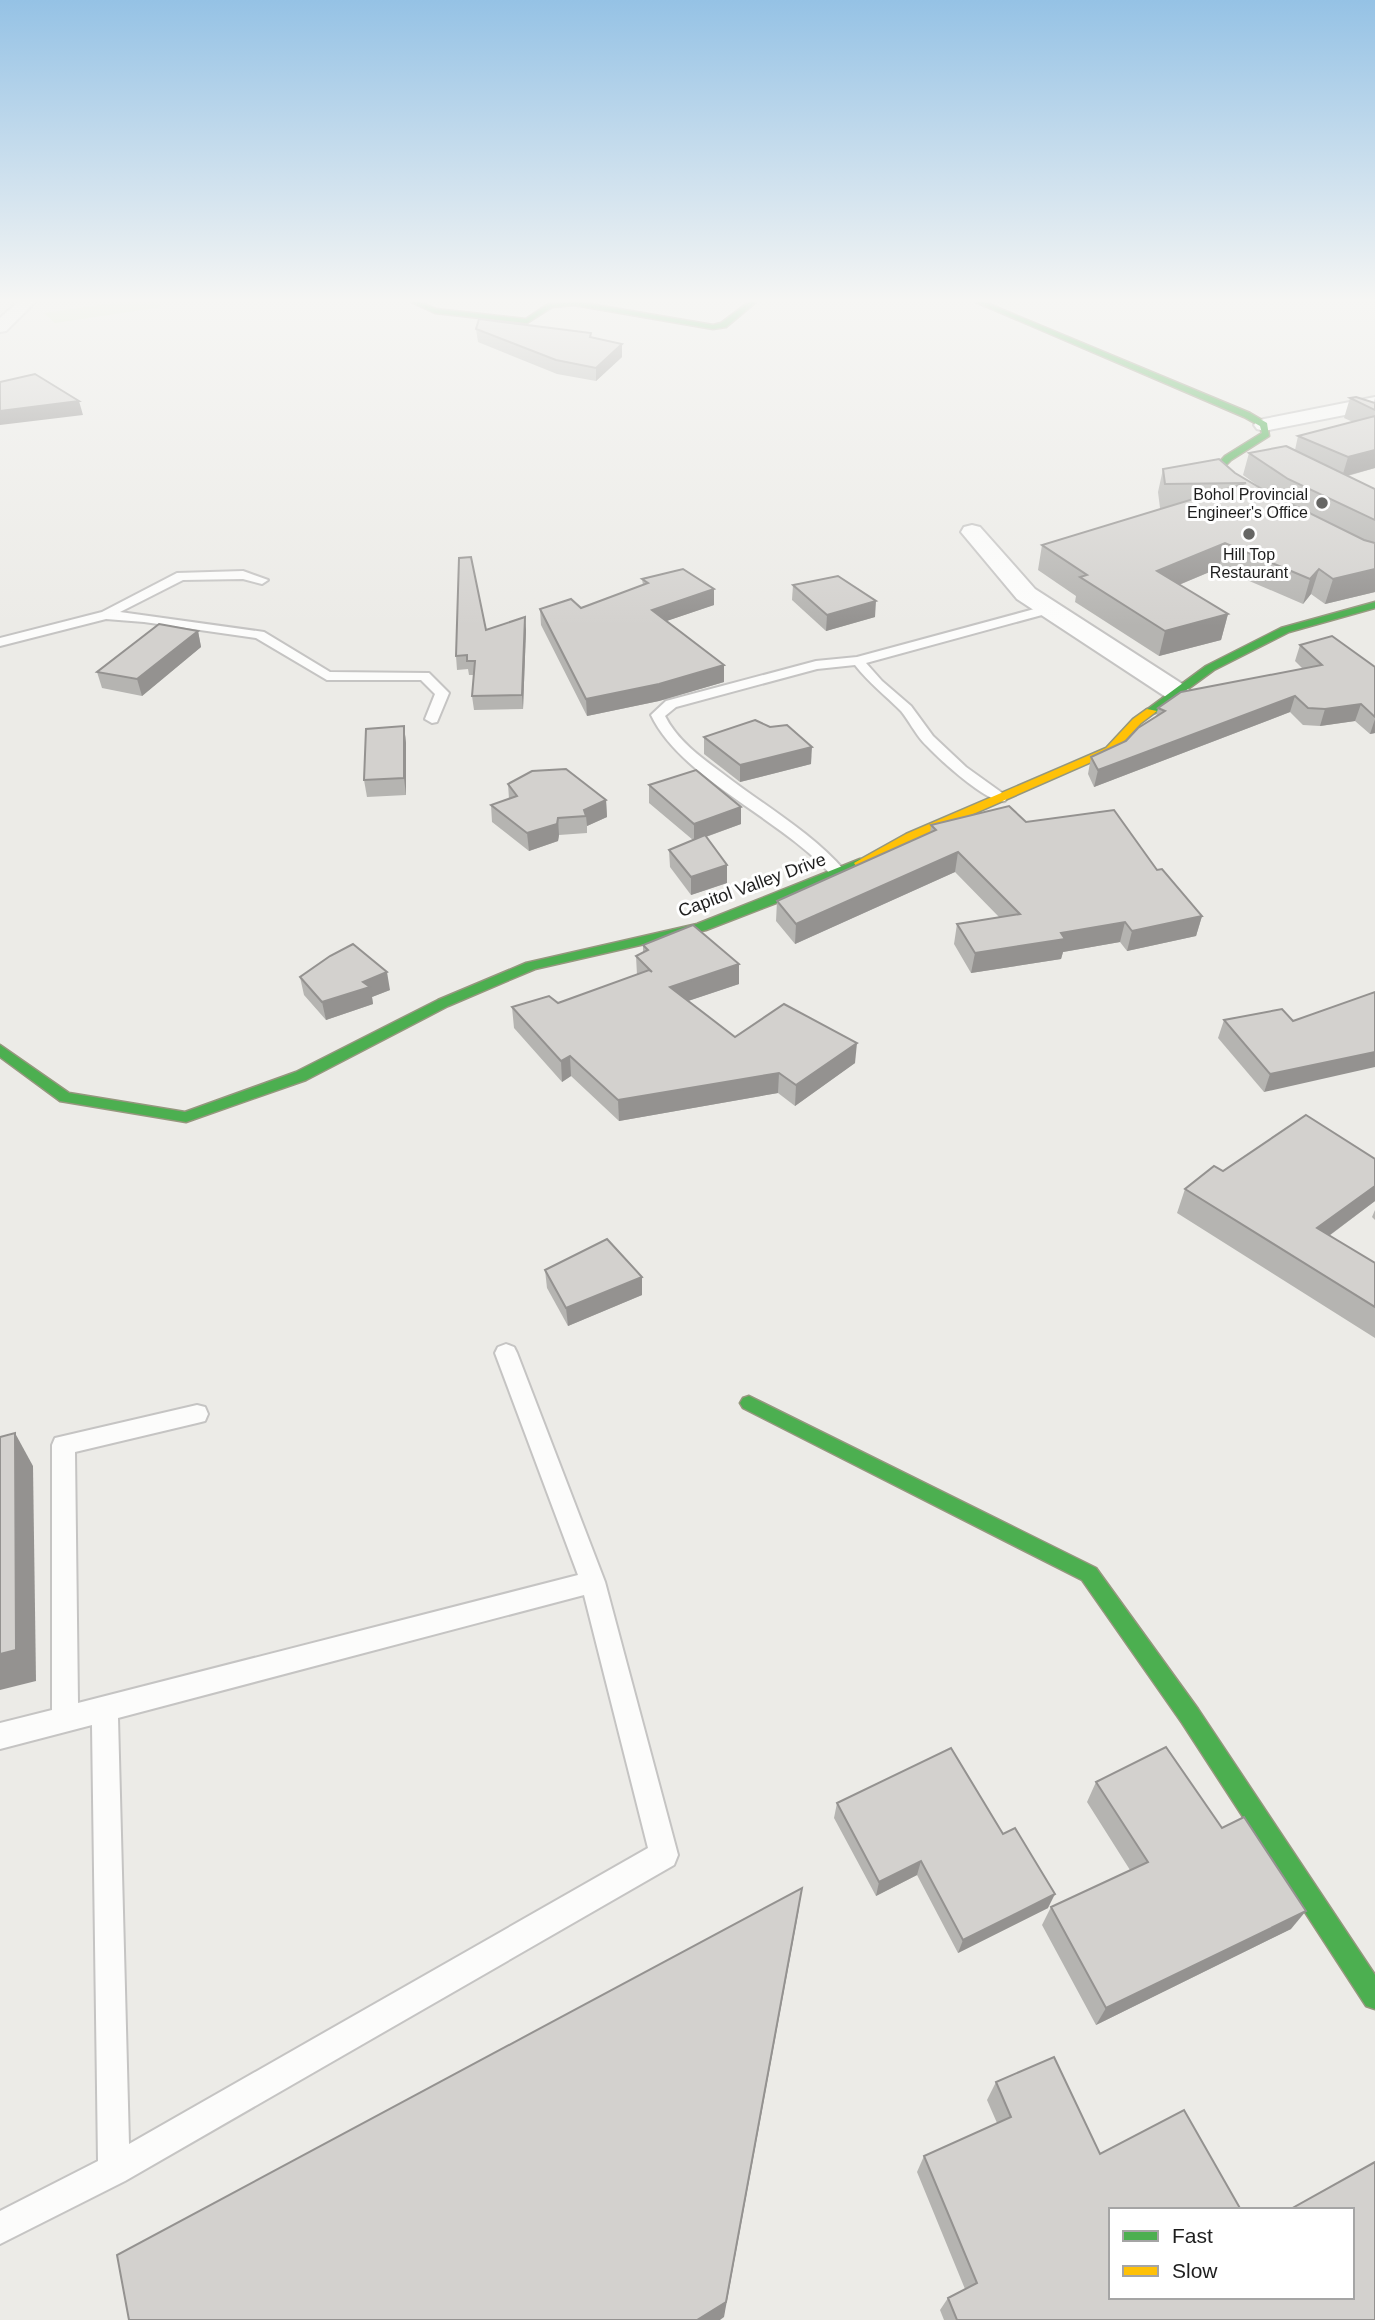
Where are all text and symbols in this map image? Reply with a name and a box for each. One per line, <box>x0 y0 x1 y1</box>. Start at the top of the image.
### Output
place label: Bohol Provincial Engineer's Office <box>1187 486 1308 521</box>
marker: Bohol Provincial Engineer's Office <box>1314 495 1330 511</box>
marker: Hill Top Restaurant <box>1241 526 1257 542</box>
place label: Hill Top Restaurant <box>1210 546 1289 581</box>
street label: Capitol Valley Drive <box>675 849 829 921</box>
legend <box>1109 2208 1354 2299</box>
text: Fast <box>1172 2224 1213 2247</box>
text: Slow <box>1172 2259 1218 2282</box>

